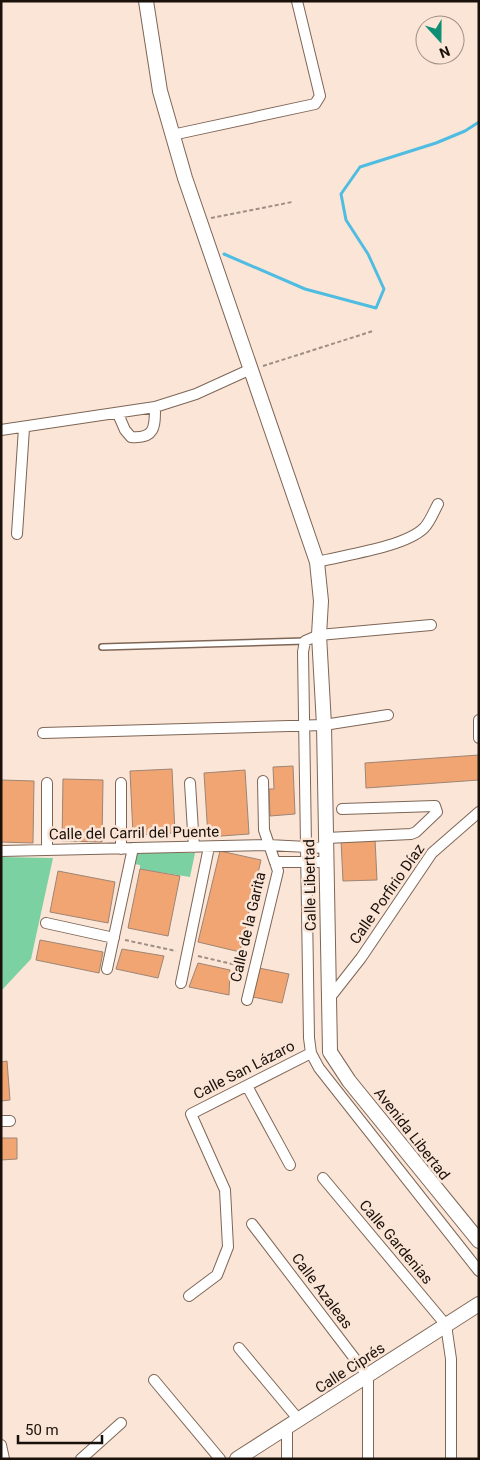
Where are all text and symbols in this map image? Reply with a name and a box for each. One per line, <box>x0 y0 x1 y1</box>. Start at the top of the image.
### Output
north arrow <box>415 15 465 65</box>
text: N <box>437 43 452 61</box>
street label: Calle del Carril del Puente <box>49 823 219 843</box>
street label: Calle Libertad <box>300 839 320 931</box>
street label: Calle Porfirio Díaz <box>346 840 428 948</box>
street label: Calle de la Garita <box>227 870 269 984</box>
street label: Calle San Lázaro <box>190 1037 298 1103</box>
street label: Avenida Libertad <box>370 1084 454 1184</box>
street label: Calle Gardenias <box>356 1196 436 1288</box>
street label: Calle Azaleas <box>288 1250 356 1332</box>
street label: Calle Ciprés <box>312 1339 388 1397</box>
scale bar <box>18 1412 101 1444</box>
text: 50 m <box>25 1421 59 1439</box>

